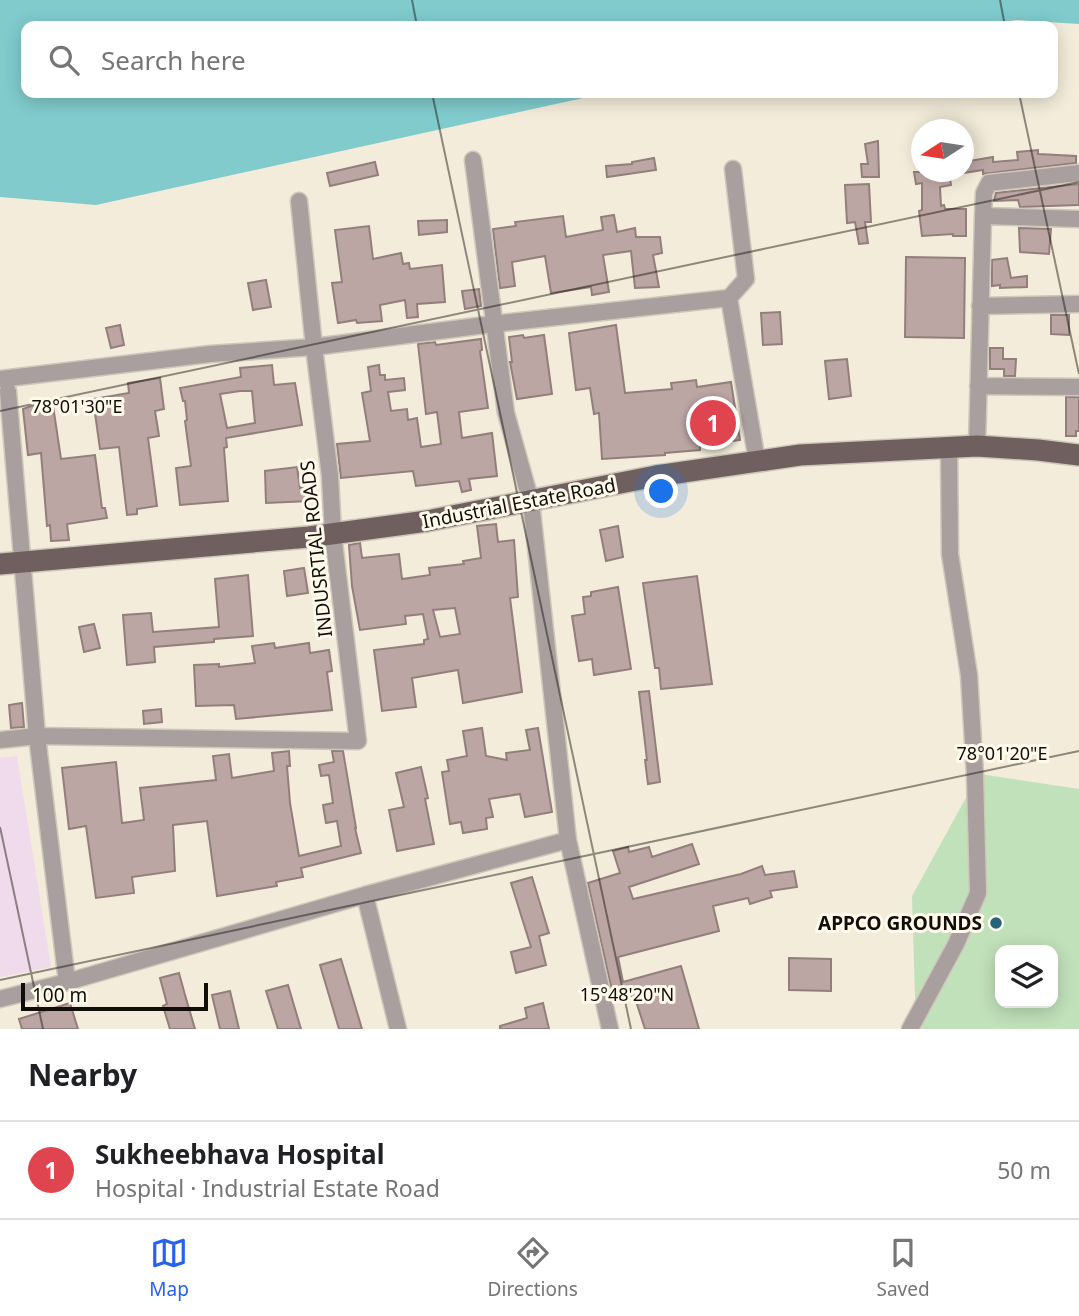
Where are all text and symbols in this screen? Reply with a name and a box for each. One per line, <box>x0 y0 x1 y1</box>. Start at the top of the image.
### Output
search box <box>21 21 1058 98</box>
icon: search <box>45 41 83 79</box>
text: Search here <box>101 42 246 78</box>
north arrow <box>911 119 974 182</box>
text: 78°01'30"E <box>32 394 122 418</box>
pin: 1 <box>690 397 736 449</box>
street label: INDUSRTIAL ROADS <box>294 459 338 639</box>
street label: Industrial Estate Road <box>420 472 618 534</box>
your location <box>644 474 678 508</box>
text: 78°01'20"E <box>957 741 1047 765</box>
place label: APPCO GROUNDS <box>818 910 982 936</box>
marker: APPCO GROUNDS <box>988 915 1004 931</box>
map controls <box>995 945 1058 1008</box>
button: layers <box>995 945 1058 1008</box>
scale bar <box>21 980 208 1012</box>
text: 100 m <box>32 982 87 1008</box>
text: 15°48'20"N <box>580 982 674 1006</box>
text: Nearby <box>28 1054 137 1095</box>
text: Sukheebhava Hospital <box>95 1136 384 1172</box>
text: 1 <box>44 1154 58 1186</box>
text: 50 m <box>997 1154 1051 1186</box>
text: Hospital · Industrial Estate Road <box>95 1172 440 1204</box>
tab: Map <box>149 1234 189 1302</box>
tab: Directions <box>488 1234 578 1302</box>
tab: Saved <box>876 1234 930 1302</box>

